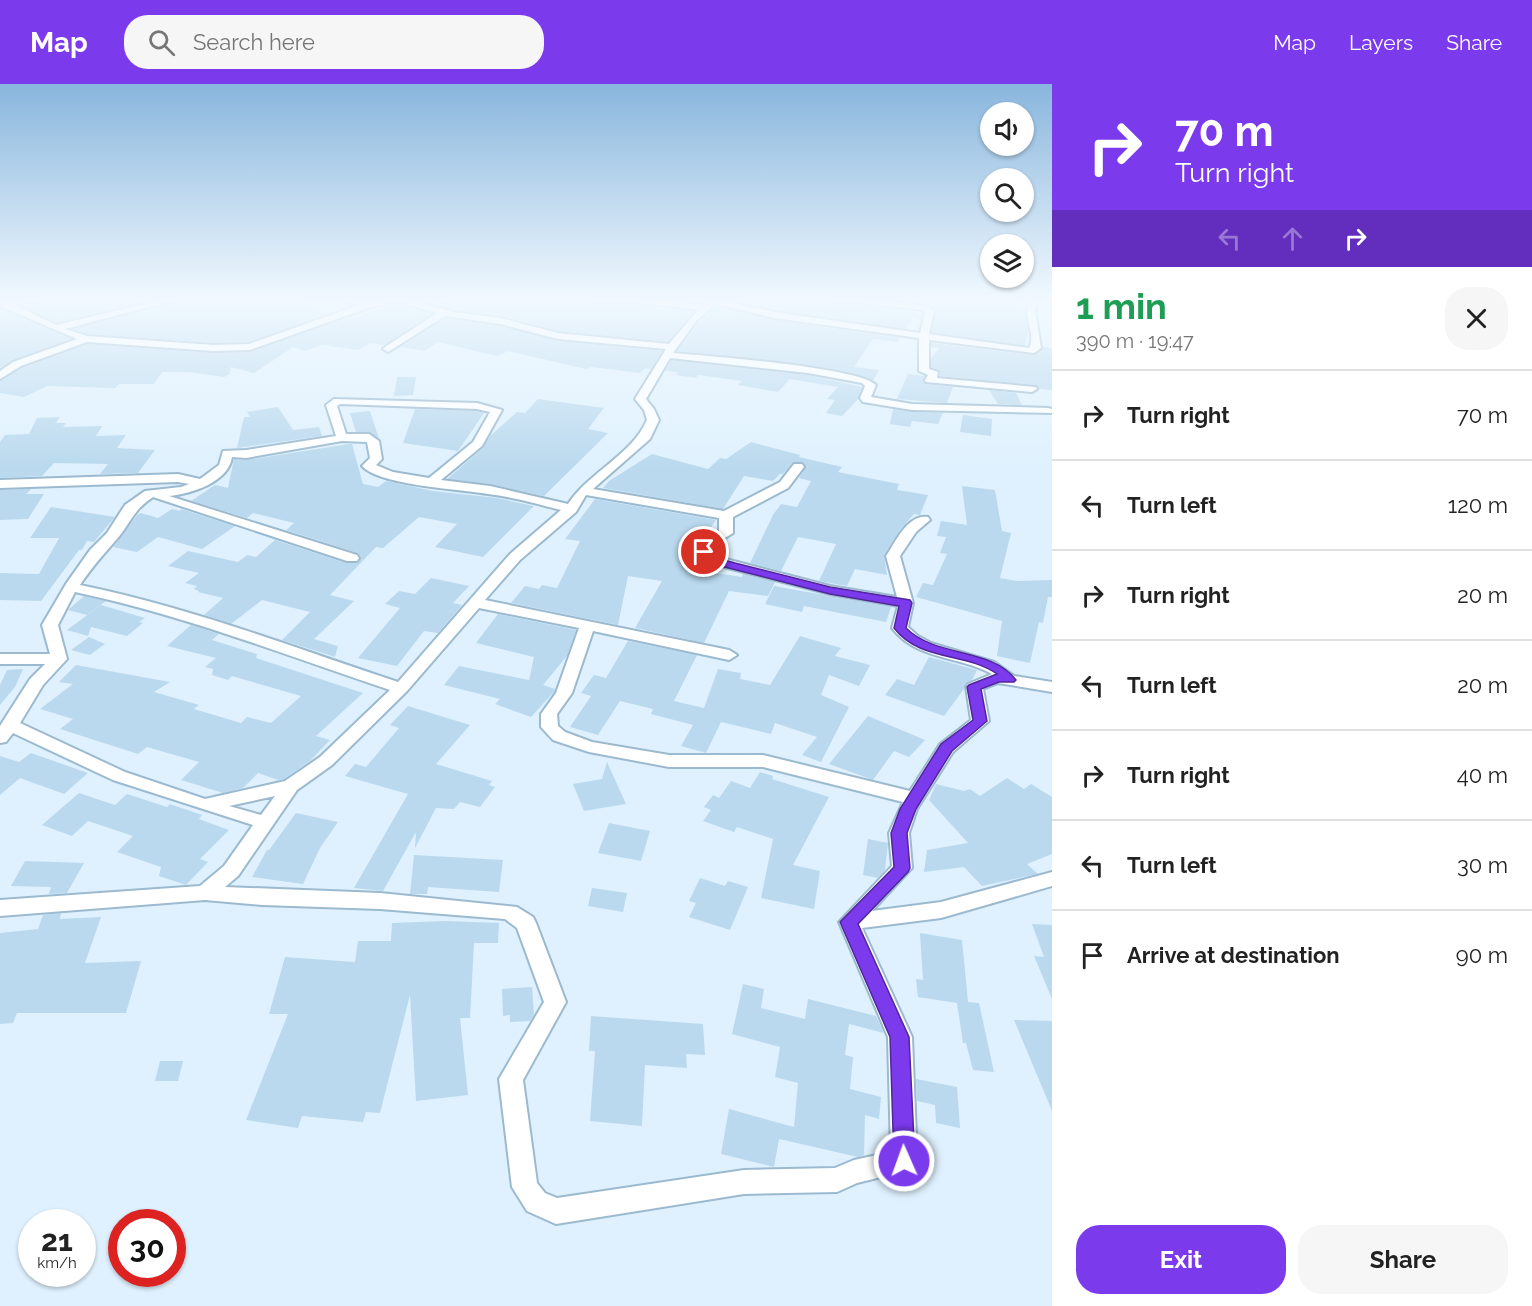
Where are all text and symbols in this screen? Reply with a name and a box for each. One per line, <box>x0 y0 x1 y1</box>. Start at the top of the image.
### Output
search box <box>124 15 544 69</box>
text: Map <box>30 26 88 59</box>
icon: search <box>145 26 178 59</box>
text: Search here <box>193 29 315 55</box>
text: Map <box>1273 30 1316 55</box>
text: Layers <box>1349 30 1413 55</box>
text: Share <box>1446 30 1502 55</box>
map controls <box>980 102 1034 288</box>
button: sound <box>980 102 1034 156</box>
text: 70 m <box>1175 107 1274 156</box>
icon: right <box>1076 108 1154 186</box>
text: Turn right <box>1175 157 1294 188</box>
button: search <box>980 168 1034 222</box>
icon: left <box>1213 222 1246 255</box>
icon: ahead <box>1276 222 1309 255</box>
icon: right <box>1339 222 1372 255</box>
button: layers <box>980 234 1034 288</box>
text: 1 min <box>1076 285 1167 327</box>
button: close <box>1445 287 1508 350</box>
text: 390 m · 19:47 <box>1076 329 1194 353</box>
icon: right <box>1076 399 1109 432</box>
text: Turn right <box>1127 402 1230 428</box>
text: 70 m <box>1457 402 1508 428</box>
icon: left <box>1076 489 1109 522</box>
text: Turn left <box>1127 492 1217 518</box>
text: 120 m <box>1448 492 1508 518</box>
pin <box>678 526 729 577</box>
icon: arrive <box>687 535 720 568</box>
icon: right <box>1076 579 1109 612</box>
text: Turn right <box>1127 582 1230 608</box>
text: 20 m <box>1457 582 1508 608</box>
icon: left <box>1076 669 1109 702</box>
text: Turn left <box>1127 672 1217 698</box>
text: 20 m <box>1457 672 1508 698</box>
icon: right <box>1076 759 1109 792</box>
text: Turn right <box>1127 762 1230 788</box>
text: 40 m <box>1457 762 1508 788</box>
icon: left <box>1076 849 1109 882</box>
text: Turn left <box>1127 852 1217 878</box>
text: 30 m <box>1457 852 1508 878</box>
icon: arrive <box>1076 939 1109 972</box>
text: Arrive at destination <box>1127 942 1340 968</box>
text: 90 m <box>1456 942 1508 968</box>
position arrow <box>872 1129 936 1193</box>
speed limit sign: 30 <box>108 1209 186 1287</box>
text: 21 <box>41 1223 73 1258</box>
button: Exit <box>1076 1225 1286 1294</box>
button: Share <box>1298 1225 1508 1294</box>
text: km/h <box>37 1254 77 1272</box>

